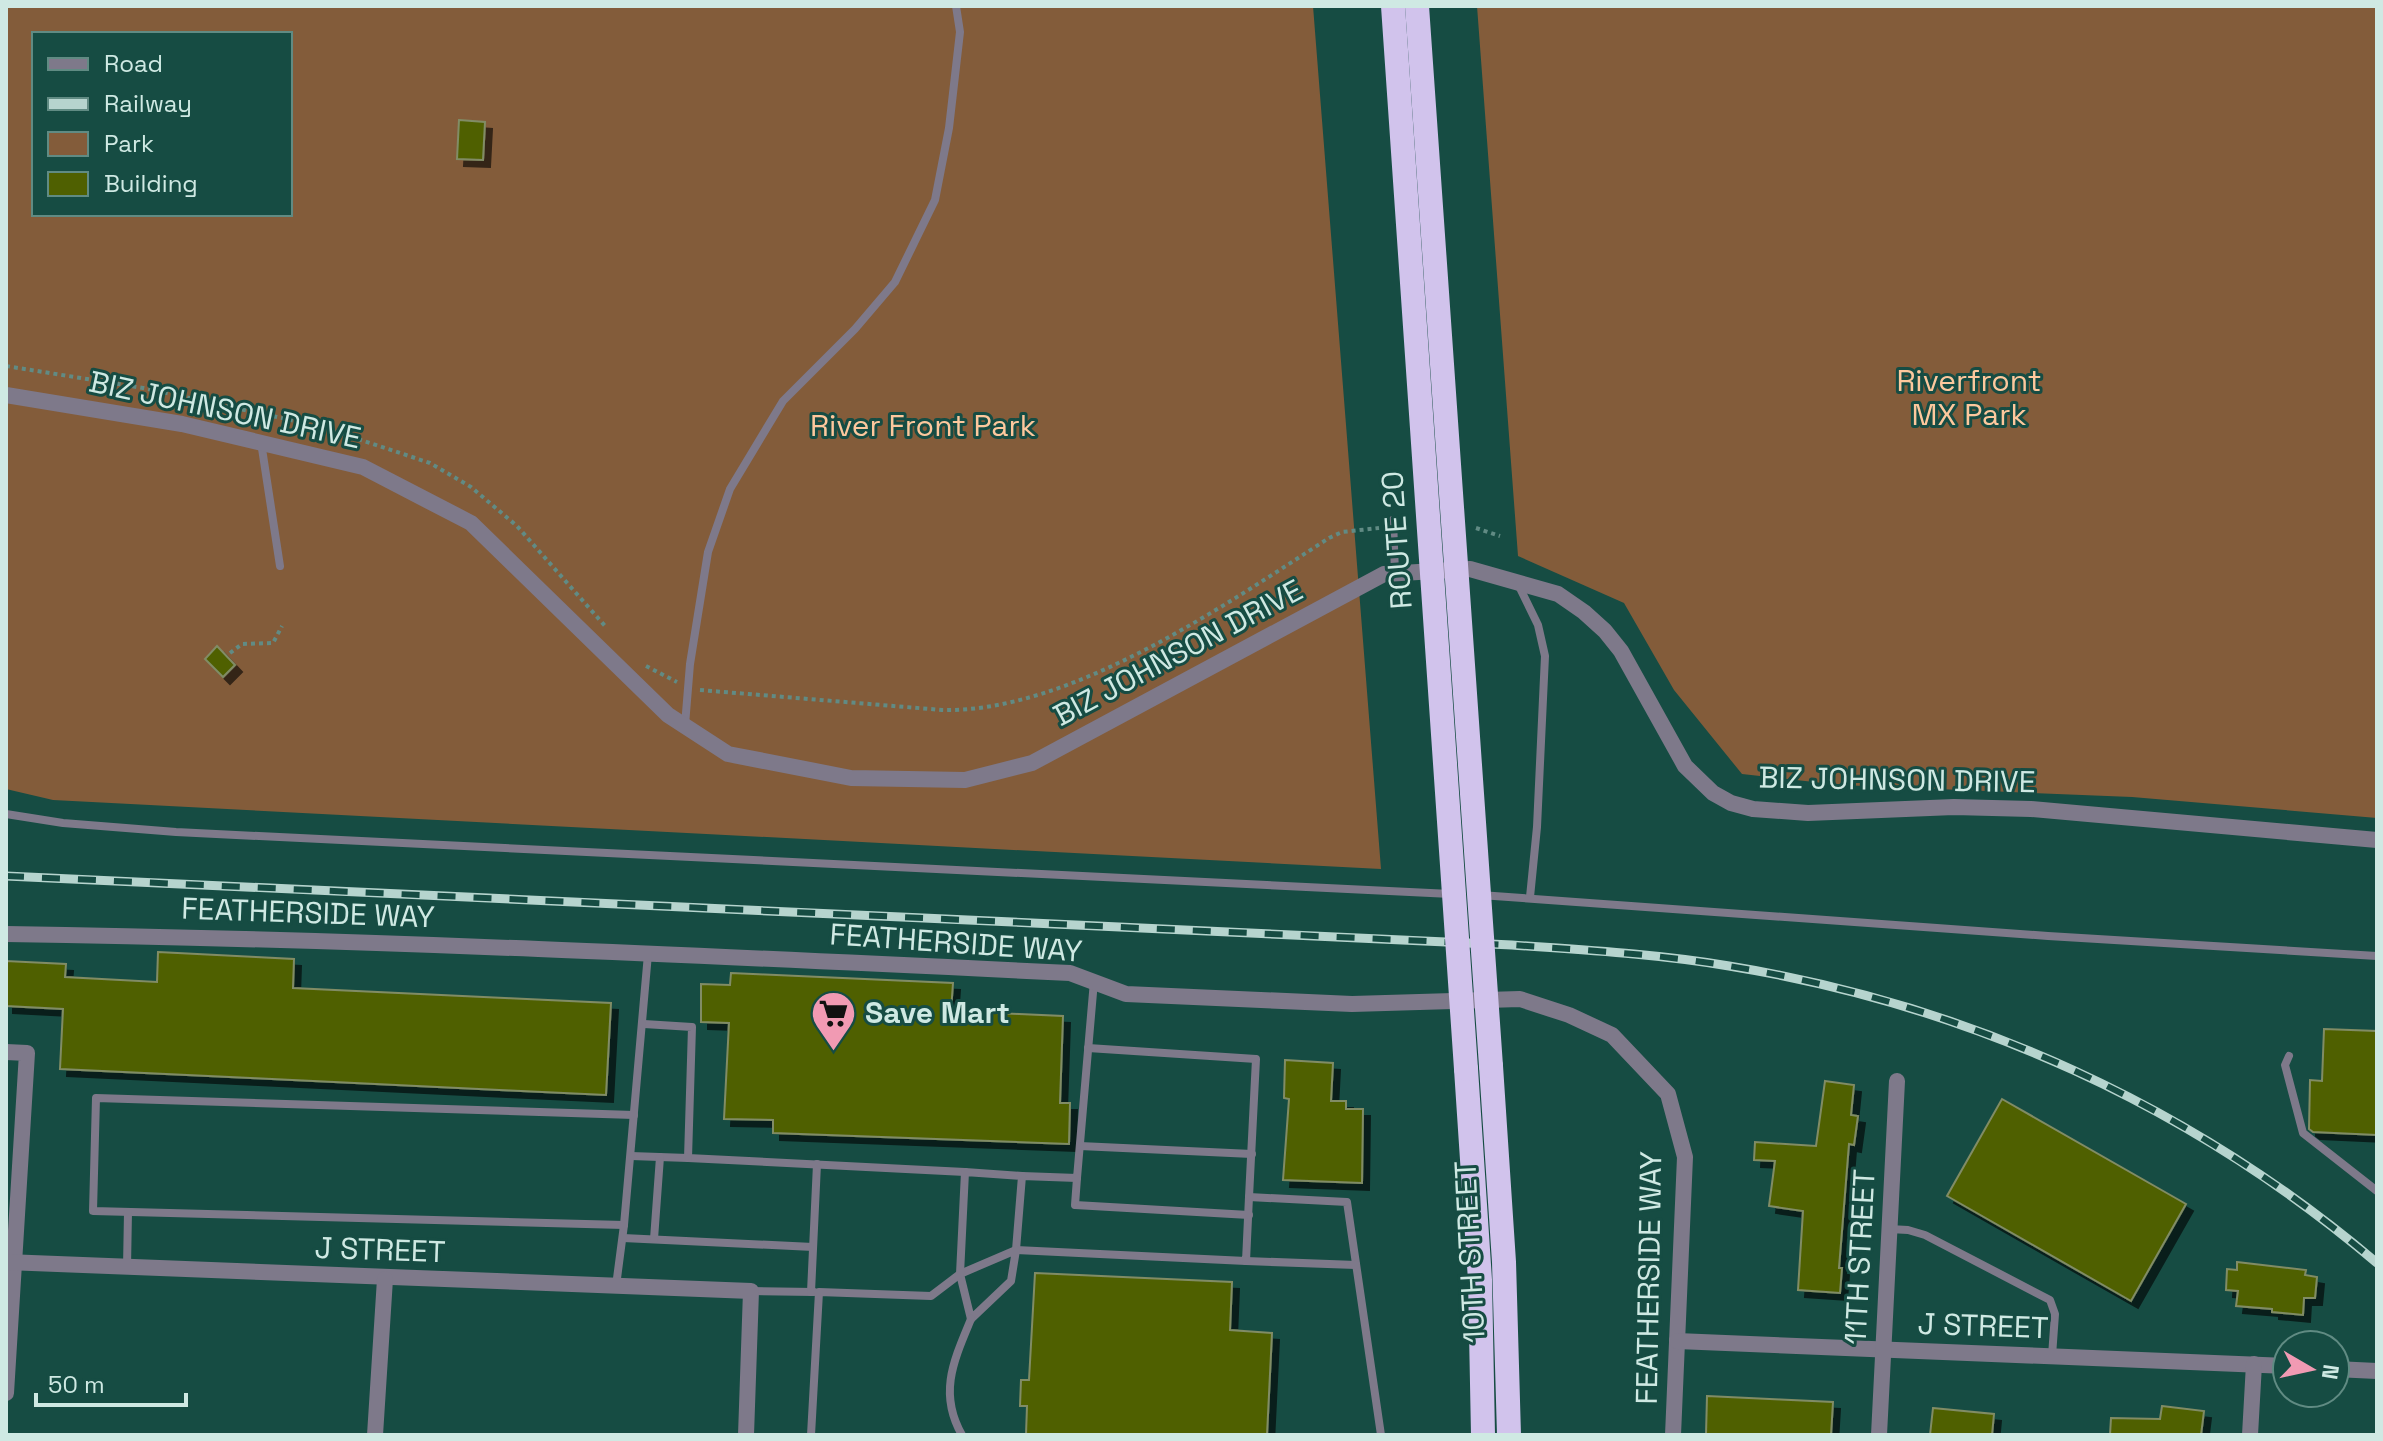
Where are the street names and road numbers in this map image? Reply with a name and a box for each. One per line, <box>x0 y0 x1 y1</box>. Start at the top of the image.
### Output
street label: BIZ JOHNSON DRIVE <box>86 362 365 457</box>
street label: ROUTE 20 <box>1372 470 1421 610</box>
street label: BIZ JOHNSON DRIVE <box>1046 570 1309 735</box>
street label: BIZ JOHNSON DRIVE <box>1758 758 2036 801</box>
street label: FEATHERSIDE WAY <box>181 889 435 936</box>
street label: FEATHERSIDE WAY <box>828 914 1084 971</box>
street label: FEATHERSIDE WAY <box>1627 1151 1670 1405</box>
street label: 10TH STREET <box>1445 1160 1494 1344</box>
street label: 11TH STREET <box>1835 1168 1884 1346</box>
street label: J STREET <box>314 1228 446 1271</box>
street label: J STREET <box>1917 1304 2049 1347</box>

